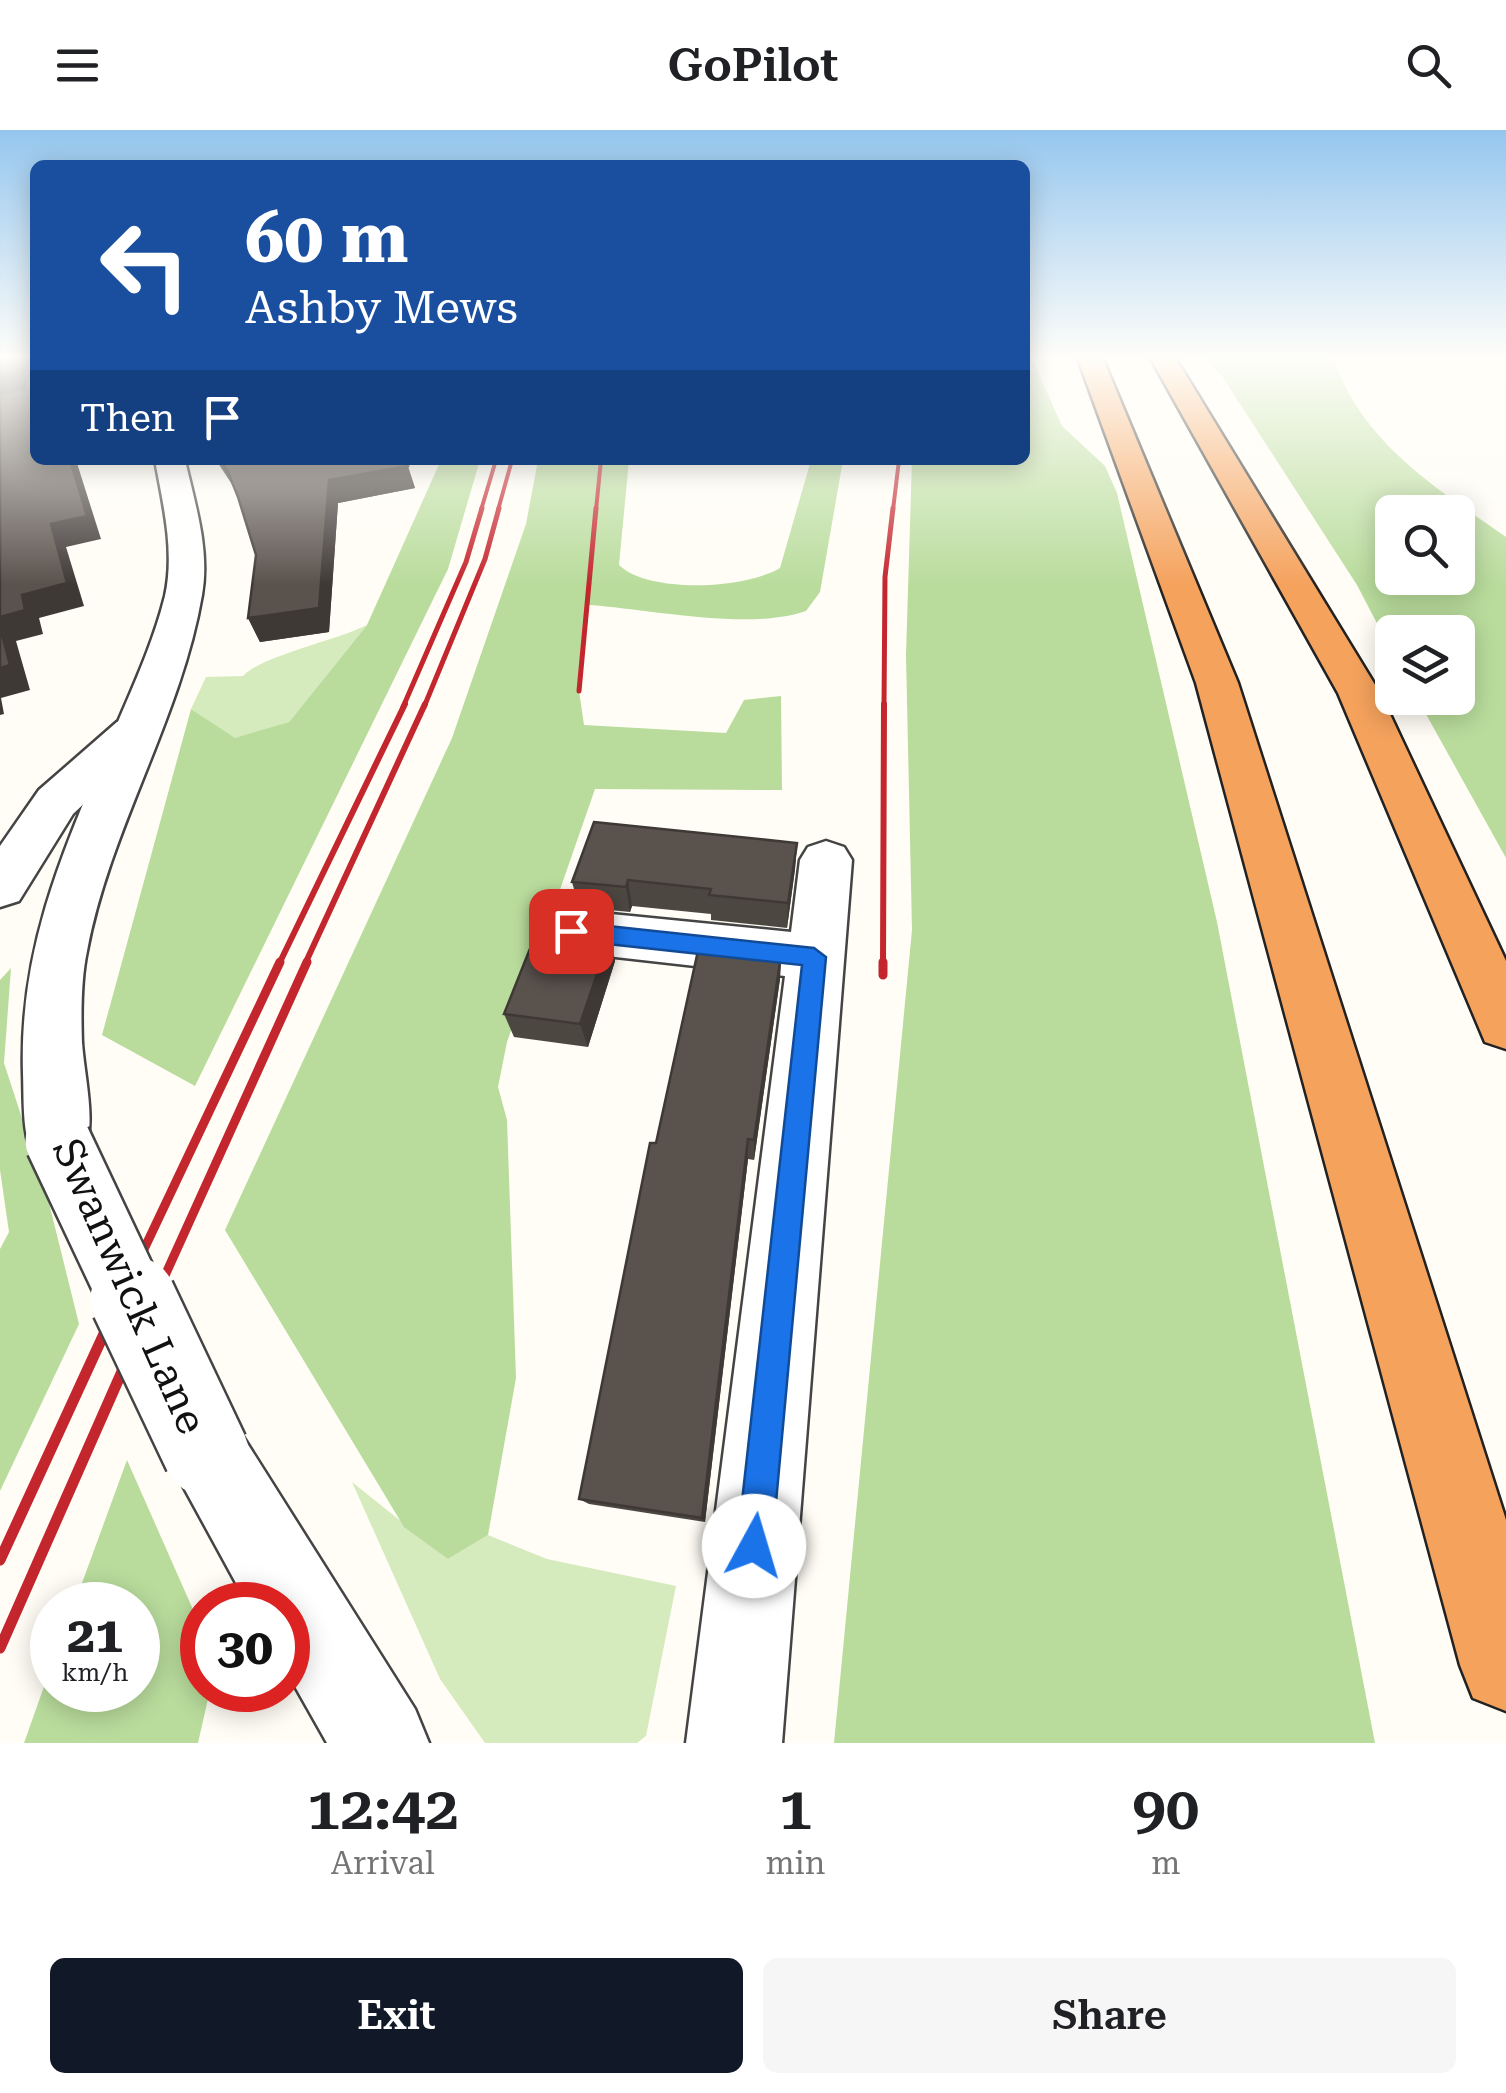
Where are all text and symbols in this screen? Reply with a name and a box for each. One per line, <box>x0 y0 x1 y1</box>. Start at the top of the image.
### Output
icon: menu <box>50 38 105 93</box>
icon: search <box>1401 38 1456 93</box>
text: GoPilot <box>668 39 838 92</box>
text: 60 m <box>245 197 409 279</box>
icon: left <box>80 200 210 330</box>
text: Ashby Mews <box>245 281 518 334</box>
icon: arrive <box>195 390 250 445</box>
text: Then <box>80 396 175 440</box>
map controls <box>1375 495 1475 715</box>
button: search <box>1375 495 1475 595</box>
button: layers <box>1375 615 1475 715</box>
pin <box>529 889 614 974</box>
icon: arrive <box>544 904 599 959</box>
street label: Swanwick Lane <box>43 1131 217 1441</box>
position arrow <box>702 1494 806 1598</box>
speed limit sign: 30 <box>180 1582 310 1712</box>
text: 21 <box>67 1606 123 1664</box>
text: km/h <box>62 1658 128 1687</box>
text: 12:42 <box>307 1773 459 1844</box>
text: 1 <box>779 1773 812 1844</box>
text: 90 <box>1132 1773 1199 1844</box>
text: Arrival <box>331 1844 435 1882</box>
text: min <box>765 1844 825 1882</box>
text: m <box>1151 1844 1180 1882</box>
button: Exit <box>50 1958 743 2073</box>
button: Share <box>763 1958 1456 2073</box>

